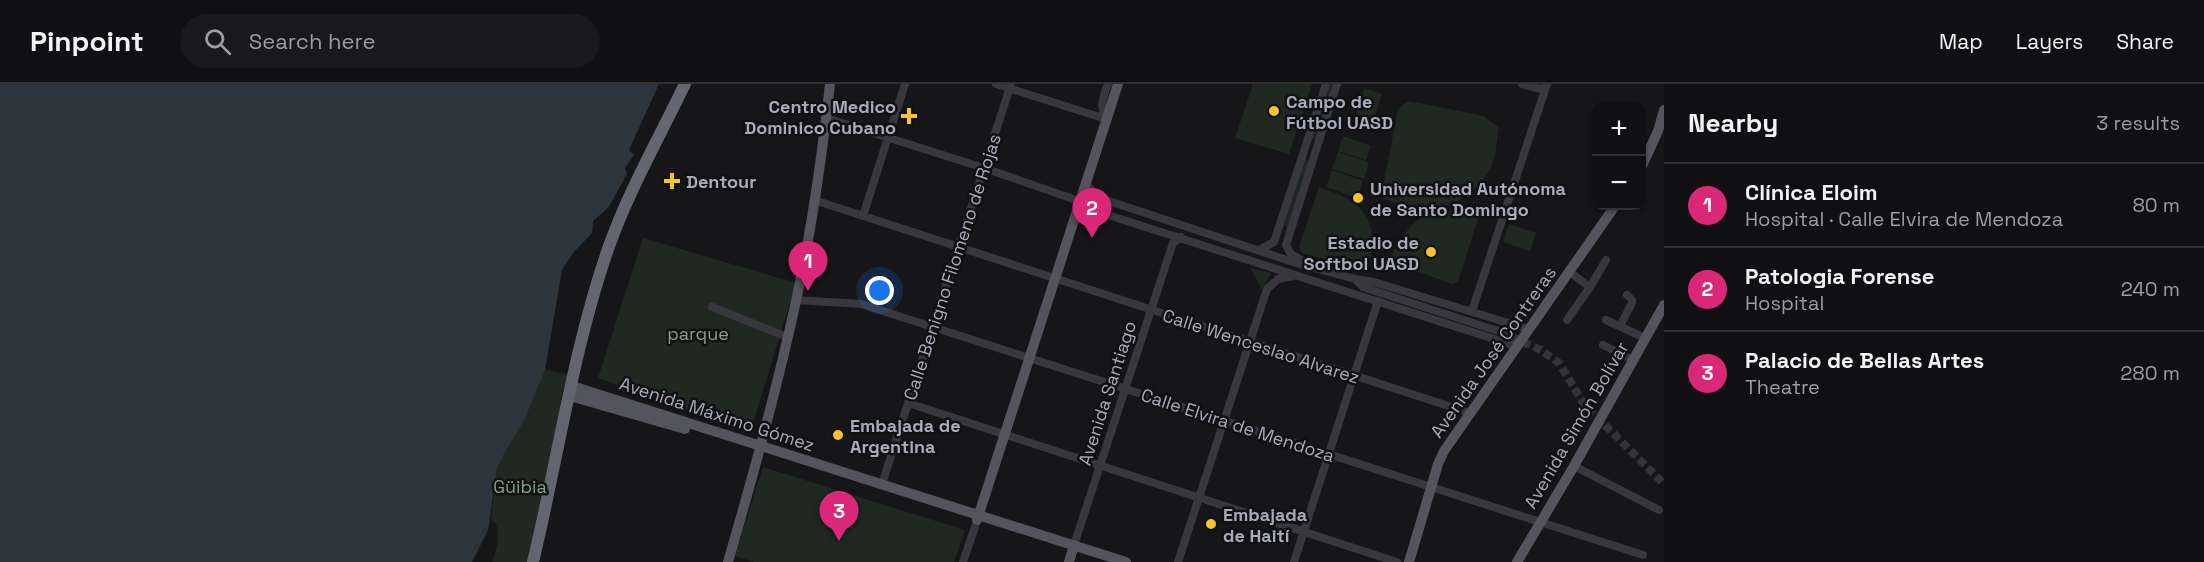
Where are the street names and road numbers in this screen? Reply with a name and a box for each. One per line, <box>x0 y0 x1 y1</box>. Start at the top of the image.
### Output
street label: Calle Benigno Filomeno de Rojas <box>898 131 1006 403</box>
street label: Avenida José Contreras <box>1425 262 1561 442</box>
street label: Calle Wenceslao Alvarez <box>1160 303 1362 389</box>
street label: Avenida Santiago <box>1073 318 1141 468</box>
street label: Avenida Simón Bolívar <box>1519 337 1633 513</box>
street label: Avenida Máximo Gómez <box>617 372 817 456</box>
street label: Calle Elvira de Mendoza <box>1138 383 1338 467</box>

